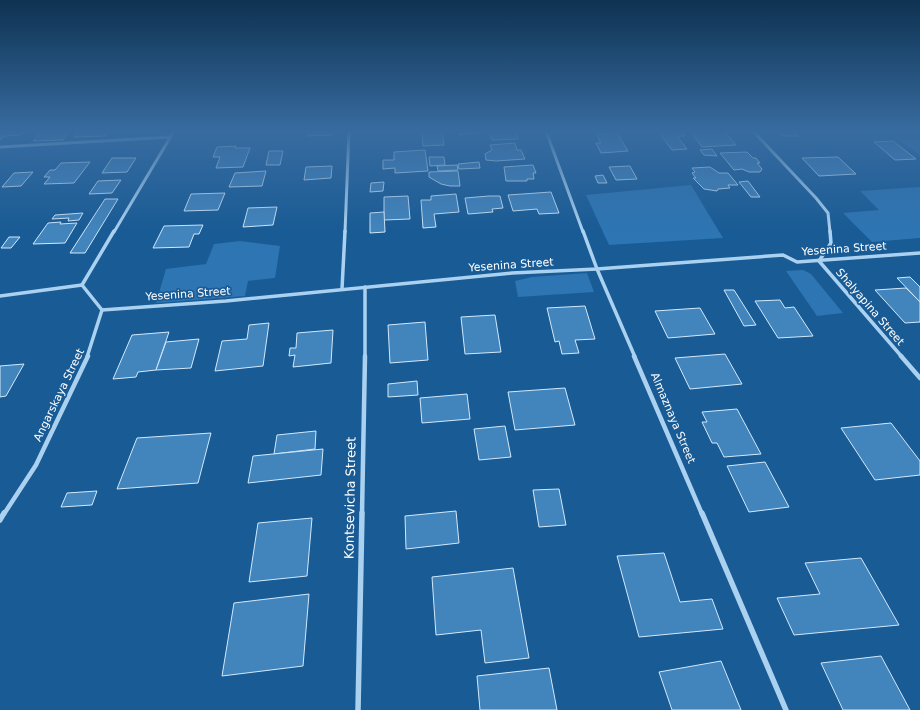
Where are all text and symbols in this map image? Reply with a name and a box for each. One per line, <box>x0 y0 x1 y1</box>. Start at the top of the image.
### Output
street label: Yesenina Street <box>800 239 888 259</box>
street label: Yesenina Street <box>467 255 555 275</box>
street label: Shalyapina Street <box>833 266 907 349</box>
street label: Yesenina Street <box>144 284 232 304</box>
street label: Angarskaya Street <box>31 346 87 443</box>
street label: Almaznaya Street <box>648 370 698 466</box>
street label: Kontsevicha Street <box>341 437 359 559</box>

